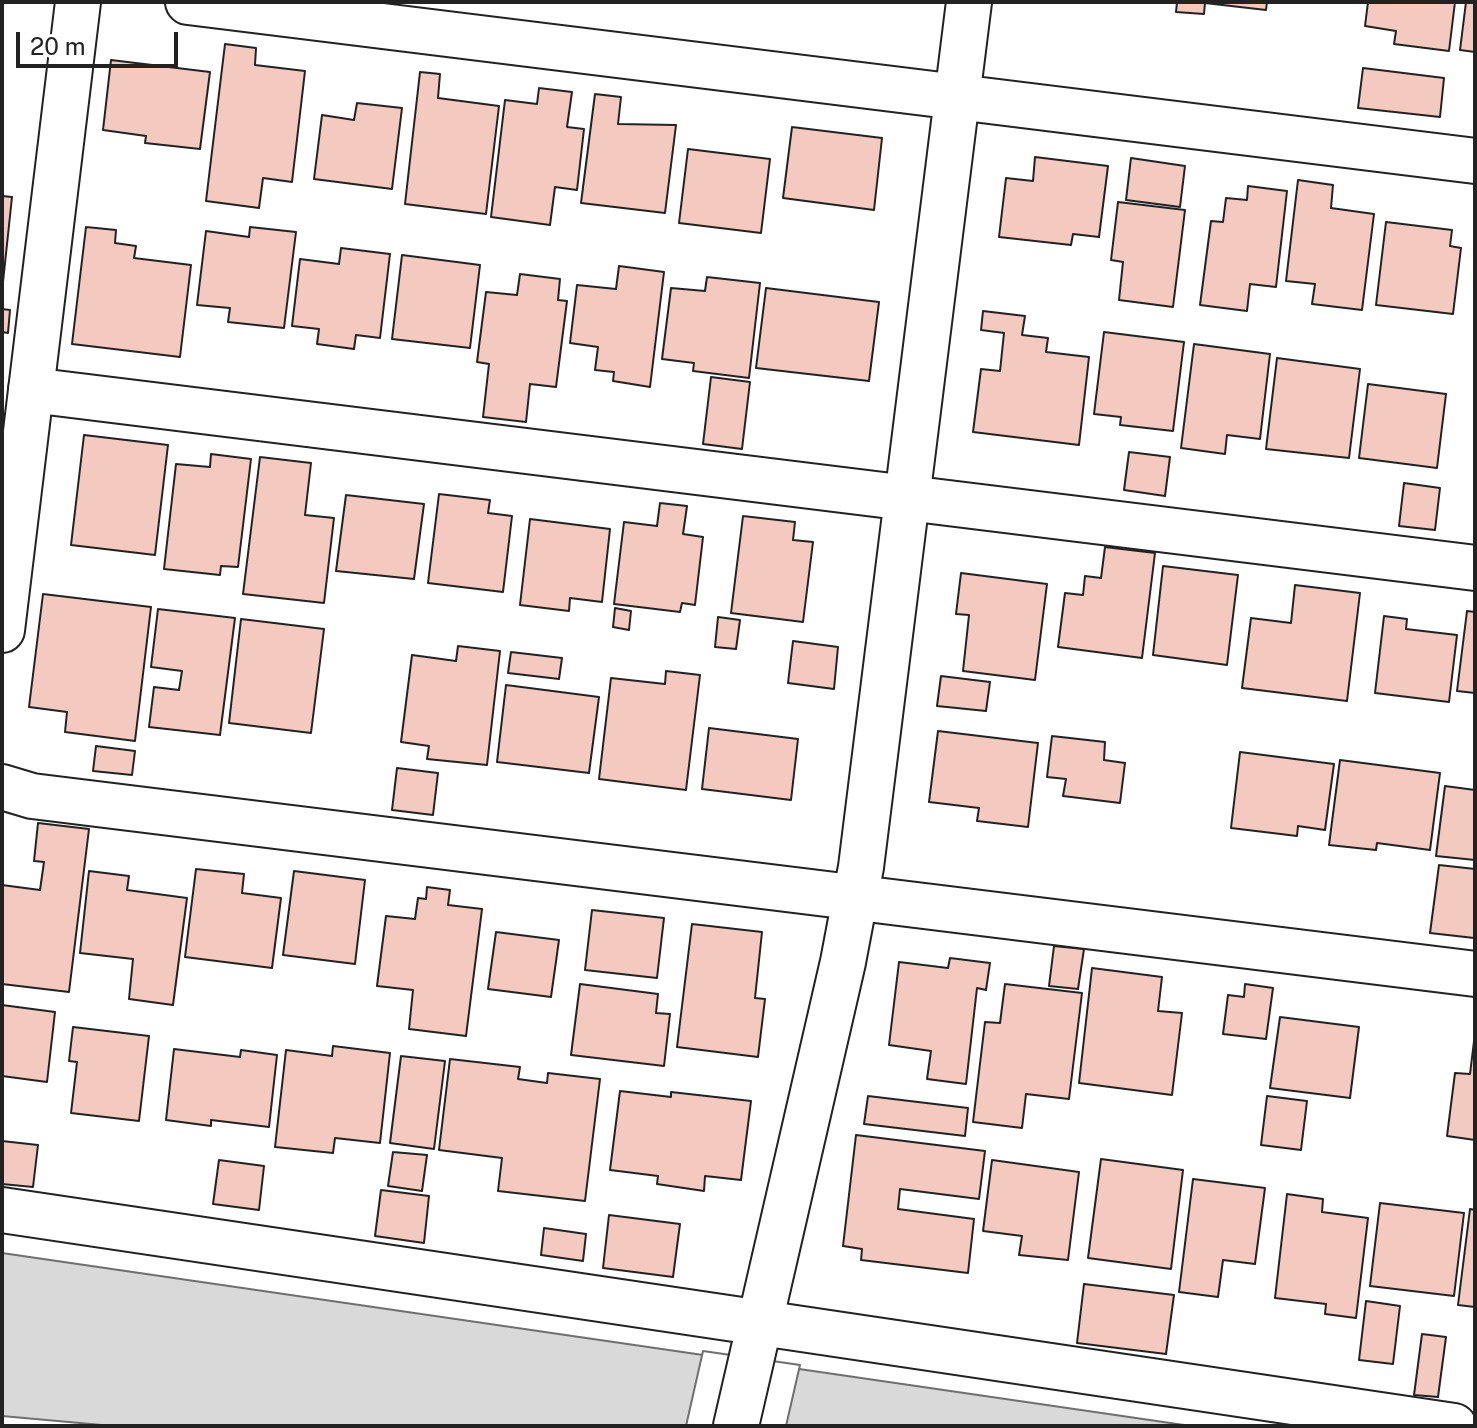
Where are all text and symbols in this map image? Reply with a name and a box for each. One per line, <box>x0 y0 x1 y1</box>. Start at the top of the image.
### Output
scale bar <box>20 16 182 66</box>
text: 20 m <box>30 32 86 60</box>

